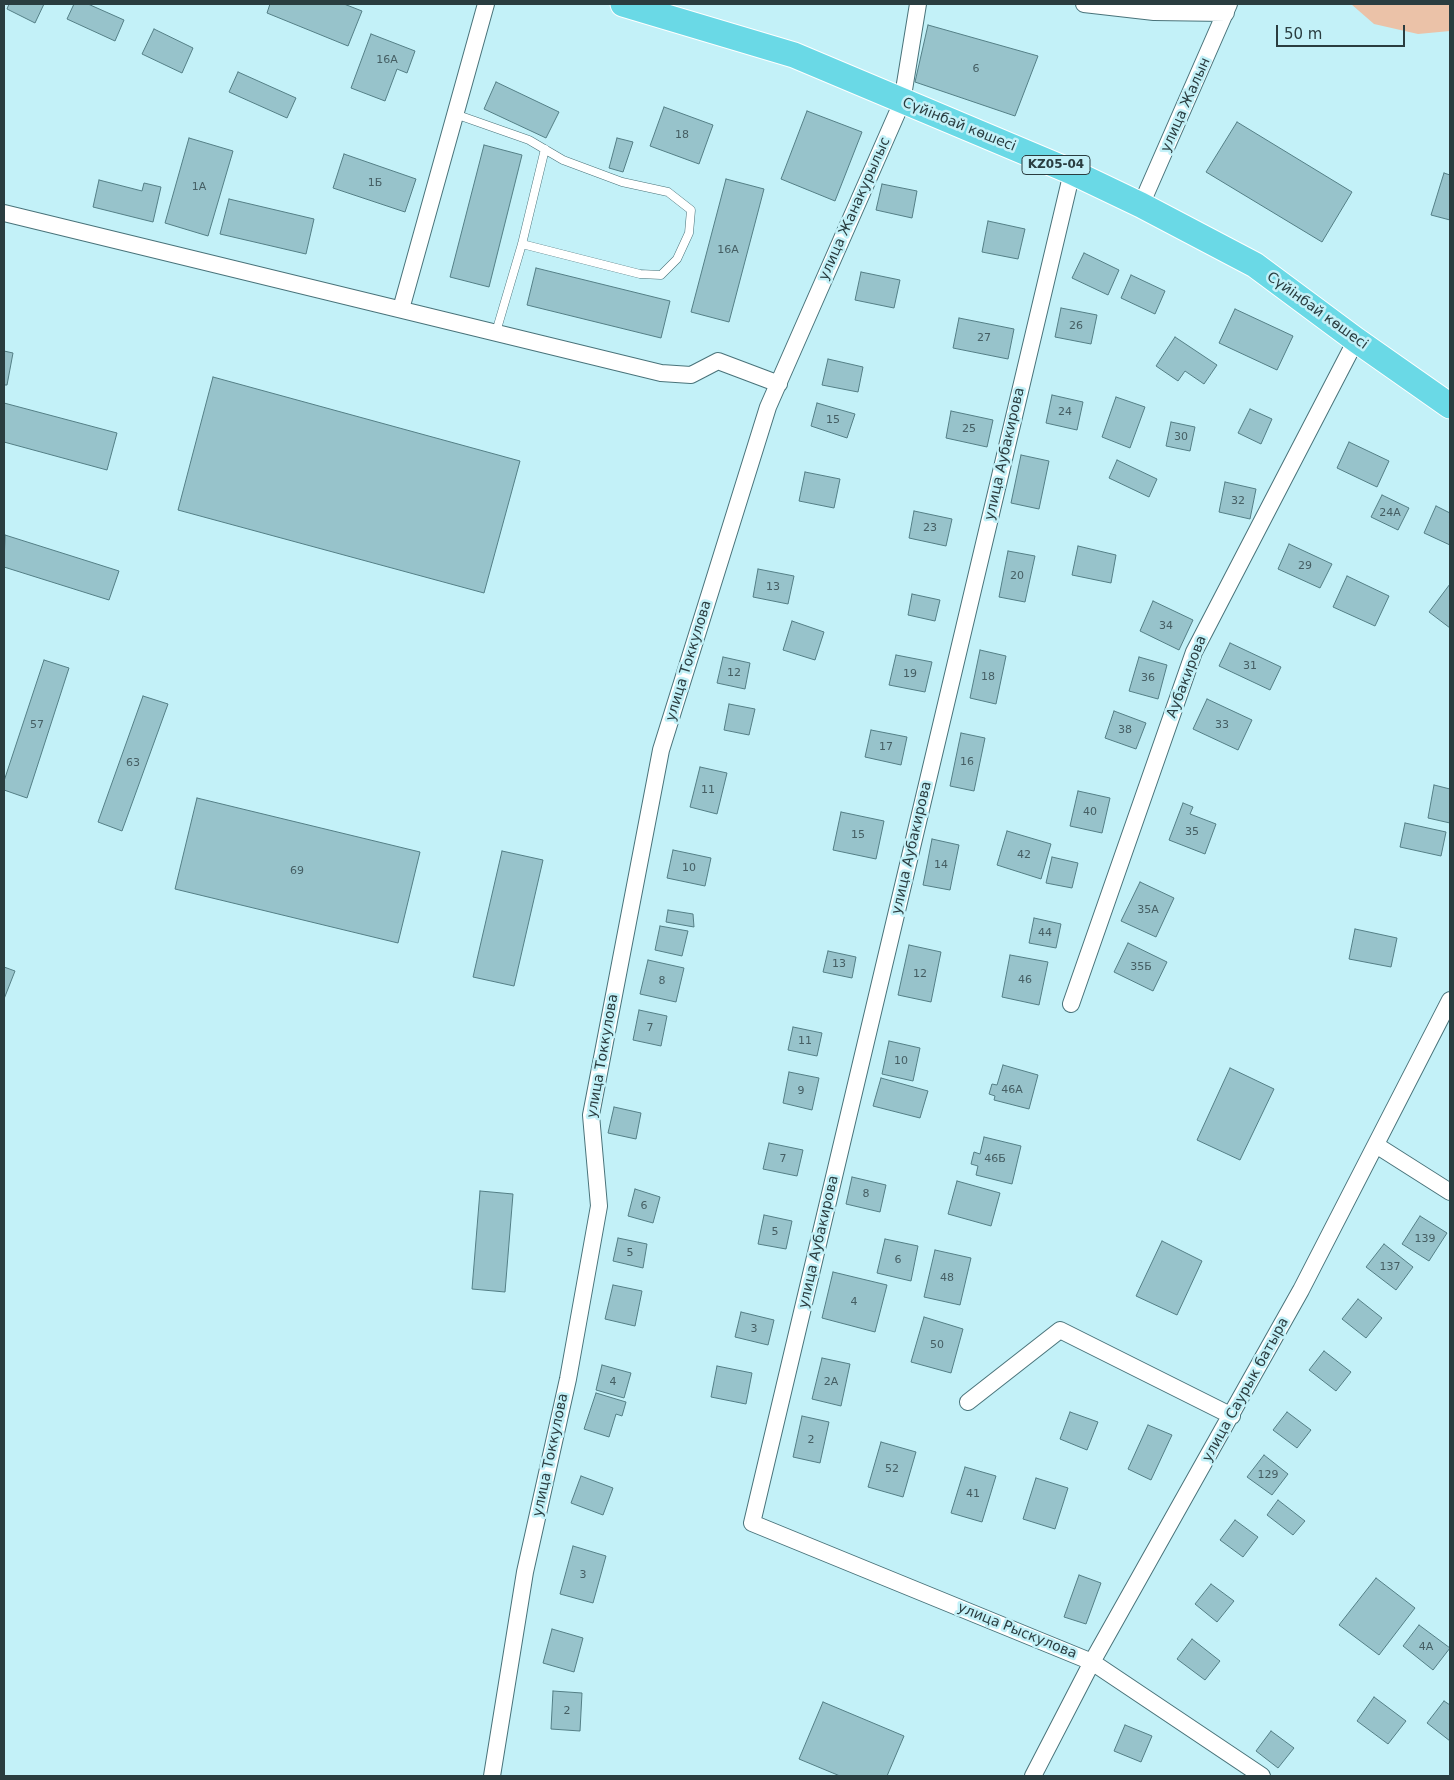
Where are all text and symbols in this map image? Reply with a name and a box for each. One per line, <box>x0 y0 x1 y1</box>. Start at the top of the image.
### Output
scale bar <box>1279 15 1408 47</box>
text: 50 m <box>1284 25 1322 43</box>
house number: 16А <box>376 53 398 67</box>
street label: улица Жалын <box>1158 55 1214 155</box>
house number: 6 <box>973 62 979 76</box>
street label: Сүйінбай көшесі <box>900 95 1018 155</box>
house number: 18 <box>675 128 689 142</box>
street label: улица Жанакурылыс <box>816 135 894 283</box>
road number: KZ05-04 <box>1022 156 1090 174</box>
house number: 1Б <box>368 176 382 190</box>
house number: 1А <box>192 180 206 194</box>
house number: 16А <box>717 243 739 257</box>
street label: Сүйінбай көшесі <box>1263 269 1371 353</box>
house number: 26 <box>1069 319 1083 333</box>
house number: 27 <box>977 331 991 345</box>
street label: улица Аубакирова <box>982 386 1028 522</box>
house number: 24 <box>1058 405 1072 419</box>
house number: 15 <box>826 413 840 427</box>
house number: 25 <box>962 422 976 436</box>
house number: 30 <box>1174 430 1188 444</box>
house number: 32 <box>1231 494 1245 508</box>
house number: 24А <box>1379 506 1401 520</box>
house number: 23 <box>923 521 937 535</box>
house number: 29 <box>1298 559 1312 573</box>
house number: 20 <box>1010 569 1024 583</box>
house number: 13 <box>766 580 780 594</box>
street label: улица Токкулова <box>663 599 715 723</box>
house number: 34 <box>1159 619 1173 633</box>
street label: Аубакирова <box>1164 633 1210 721</box>
house number: 31 <box>1243 659 1257 673</box>
house number: 12 <box>727 666 741 680</box>
house number: 19 <box>903 667 917 681</box>
house number: 18 <box>981 670 995 684</box>
house number: 36 <box>1141 671 1155 685</box>
house number: 57 <box>30 718 44 732</box>
house number: 33 <box>1215 718 1229 732</box>
house number: 38 <box>1118 723 1132 737</box>
house number: 17 <box>879 740 893 754</box>
house number: 16 <box>960 755 974 769</box>
house number: 63 <box>126 756 140 770</box>
street label: улица Аубакирова <box>889 780 935 916</box>
house number: 11 <box>701 783 715 797</box>
house number: 40 <box>1083 805 1097 819</box>
house number: 35 <box>1185 825 1199 839</box>
house number: 15 <box>851 828 865 842</box>
house number: 42 <box>1017 848 1031 862</box>
house number: 14 <box>934 858 948 872</box>
house number: 10 <box>682 861 696 875</box>
house number: 69 <box>290 864 304 878</box>
house number: 35А <box>1137 903 1159 917</box>
house number: 44 <box>1038 926 1052 940</box>
house number: 13 <box>832 957 846 971</box>
house number: 35Б <box>1130 960 1152 974</box>
house number: 12 <box>913 967 927 981</box>
house number: 46 <box>1018 973 1032 987</box>
house number: 8 <box>659 974 665 988</box>
street label: улица Токкулова <box>584 993 622 1119</box>
house number: 7 <box>647 1021 653 1035</box>
house number: 11 <box>798 1034 812 1048</box>
house number: 10 <box>894 1054 908 1068</box>
house number: 46А <box>1001 1083 1023 1097</box>
house number: 9 <box>798 1084 804 1098</box>
house number: 7 <box>780 1152 786 1166</box>
house number: 46Б <box>984 1152 1006 1166</box>
street label: улица Аубакирова <box>796 1174 842 1310</box>
house number: 8 <box>863 1187 869 1201</box>
house number: 6 <box>641 1199 647 1213</box>
house number: 5 <box>772 1225 778 1239</box>
house number: 139 <box>1415 1232 1435 1246</box>
house number: 5 <box>627 1246 633 1260</box>
house number: 6 <box>895 1253 901 1267</box>
house number: 137 <box>1380 1260 1400 1274</box>
house number: 48 <box>940 1271 954 1285</box>
house number: 4 <box>851 1295 857 1309</box>
street label: улица Саурык батыра <box>1199 1315 1293 1465</box>
house number: 3 <box>751 1322 757 1336</box>
house number: 50 <box>930 1338 944 1352</box>
house number: 4 <box>610 1375 616 1389</box>
house number: 2А <box>824 1375 838 1389</box>
street label: улица Токкулова <box>530 1392 572 1518</box>
house number: 2 <box>808 1433 814 1447</box>
house number: 52 <box>885 1462 899 1476</box>
house number: 129 <box>1258 1468 1278 1482</box>
house number: 41 <box>966 1487 980 1501</box>
house number: 3 <box>580 1568 586 1582</box>
street label: улица Рыскулова <box>955 1599 1079 1663</box>
house number: 4А <box>1419 1640 1433 1654</box>
house number: 2 <box>564 1704 570 1718</box>

